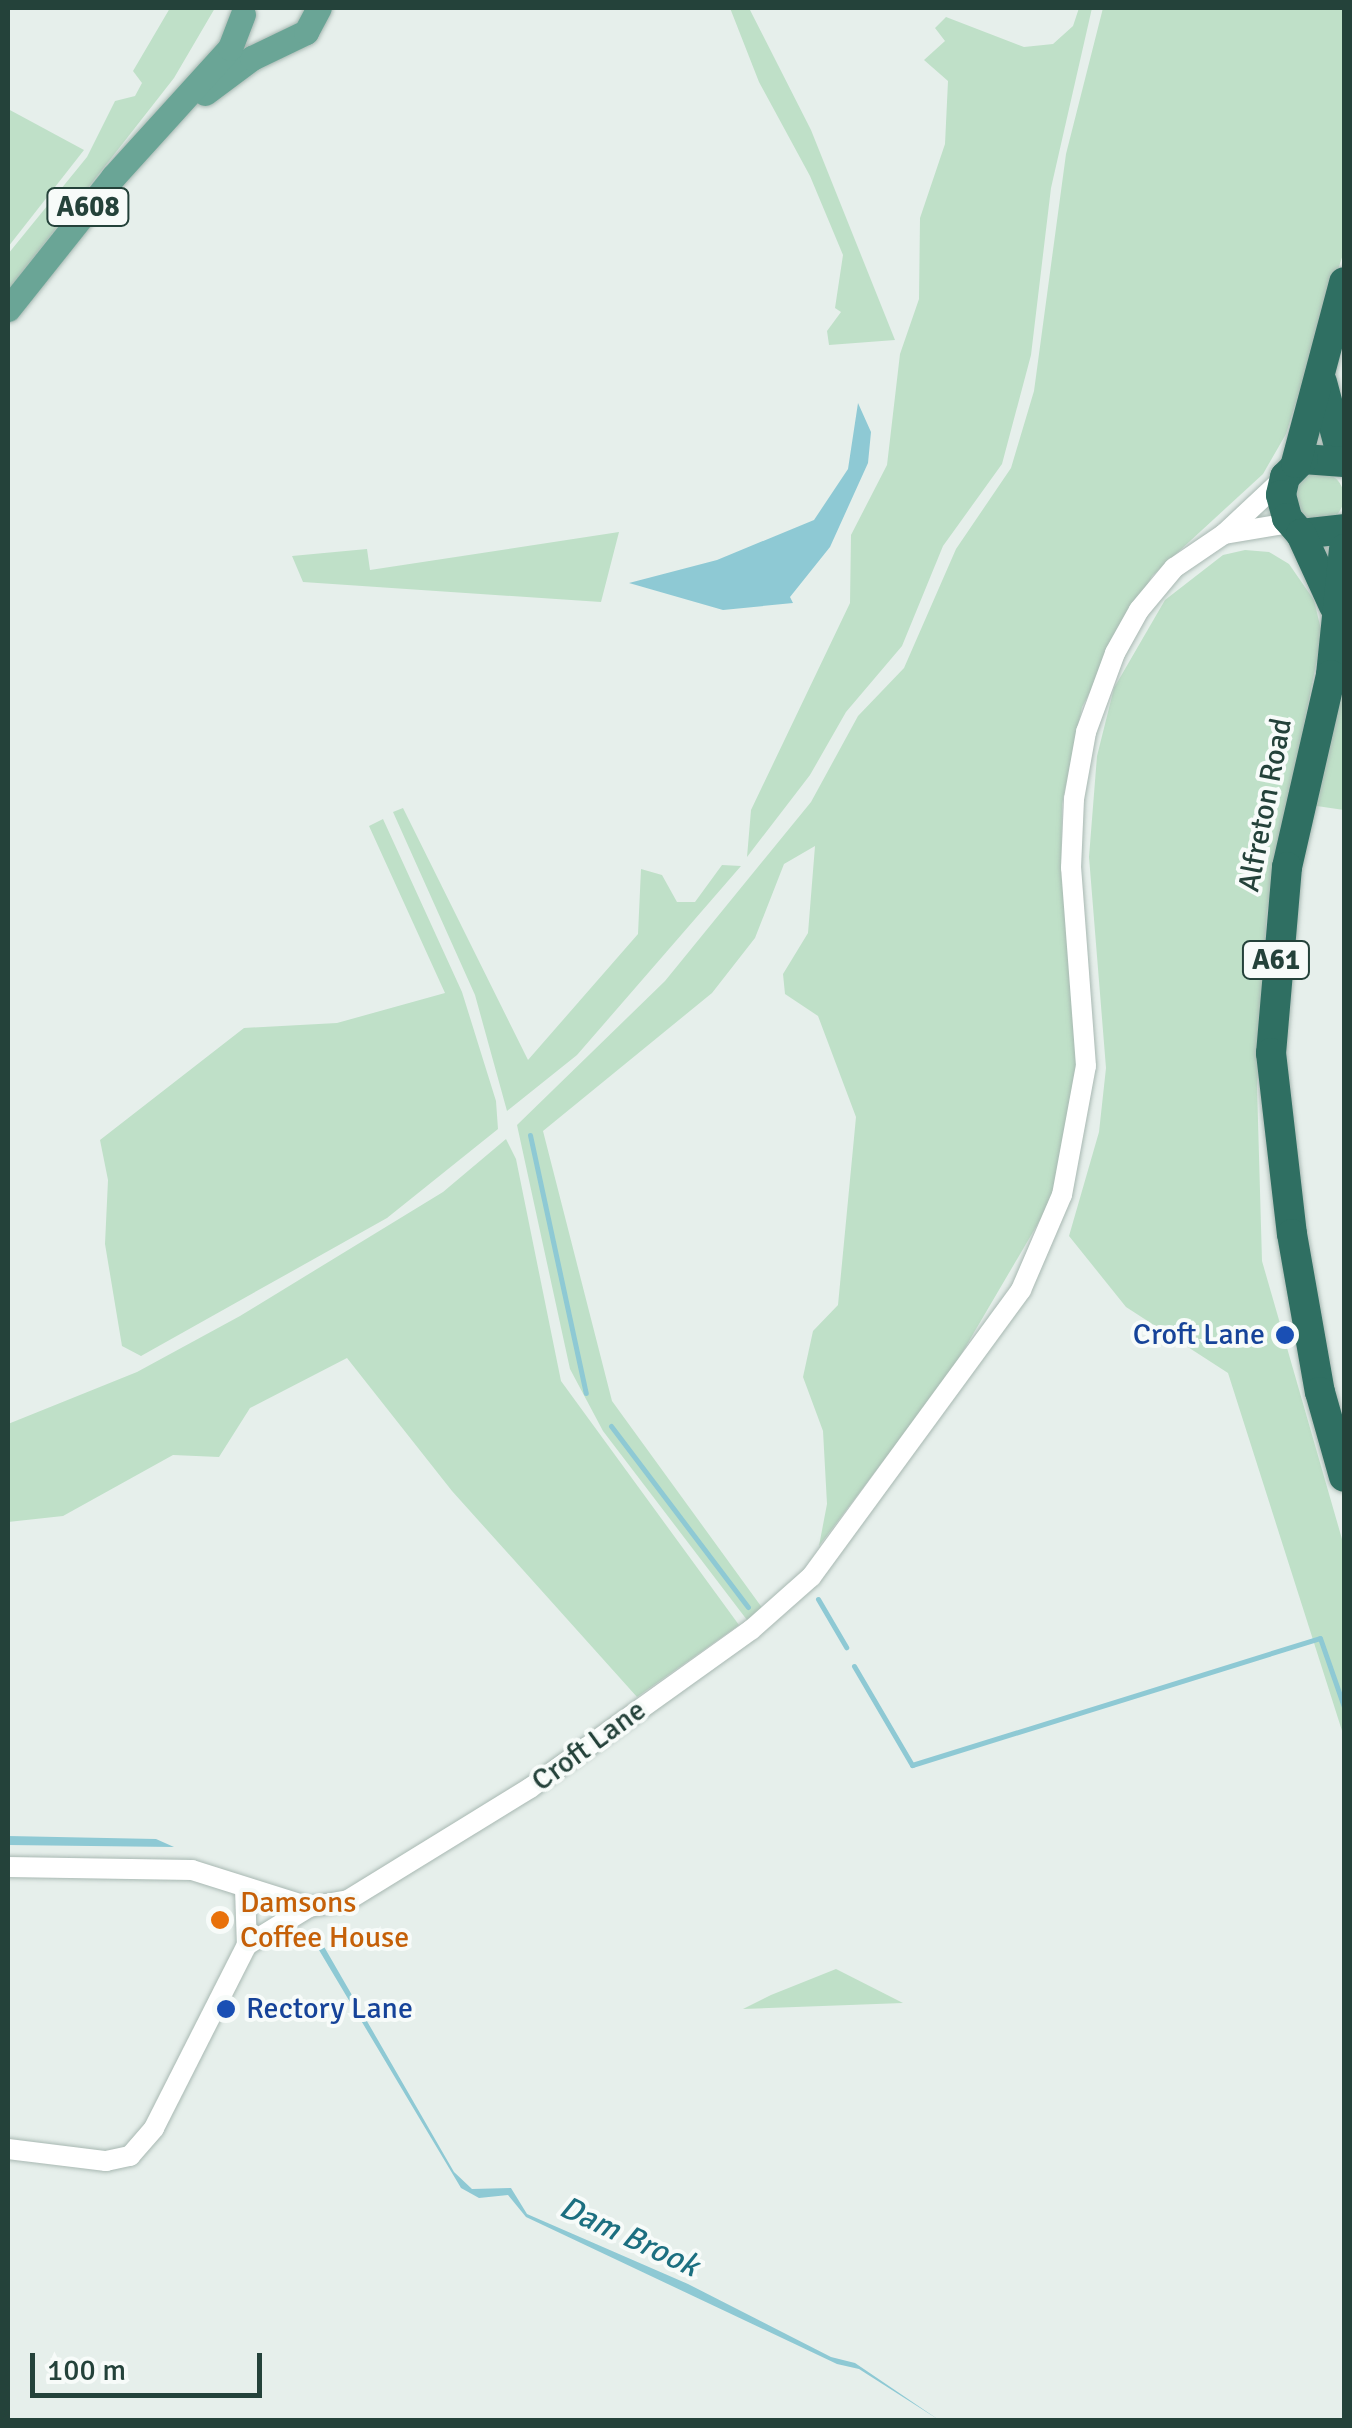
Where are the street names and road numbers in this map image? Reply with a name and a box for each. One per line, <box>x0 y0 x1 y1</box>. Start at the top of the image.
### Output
road number: A608 <box>46 184 130 230</box>
street label: Alfreton Road <box>1232 715 1300 895</box>
road number: A61 <box>1241 937 1311 983</box>
street label: Croft Lane <box>525 1693 653 1799</box>

